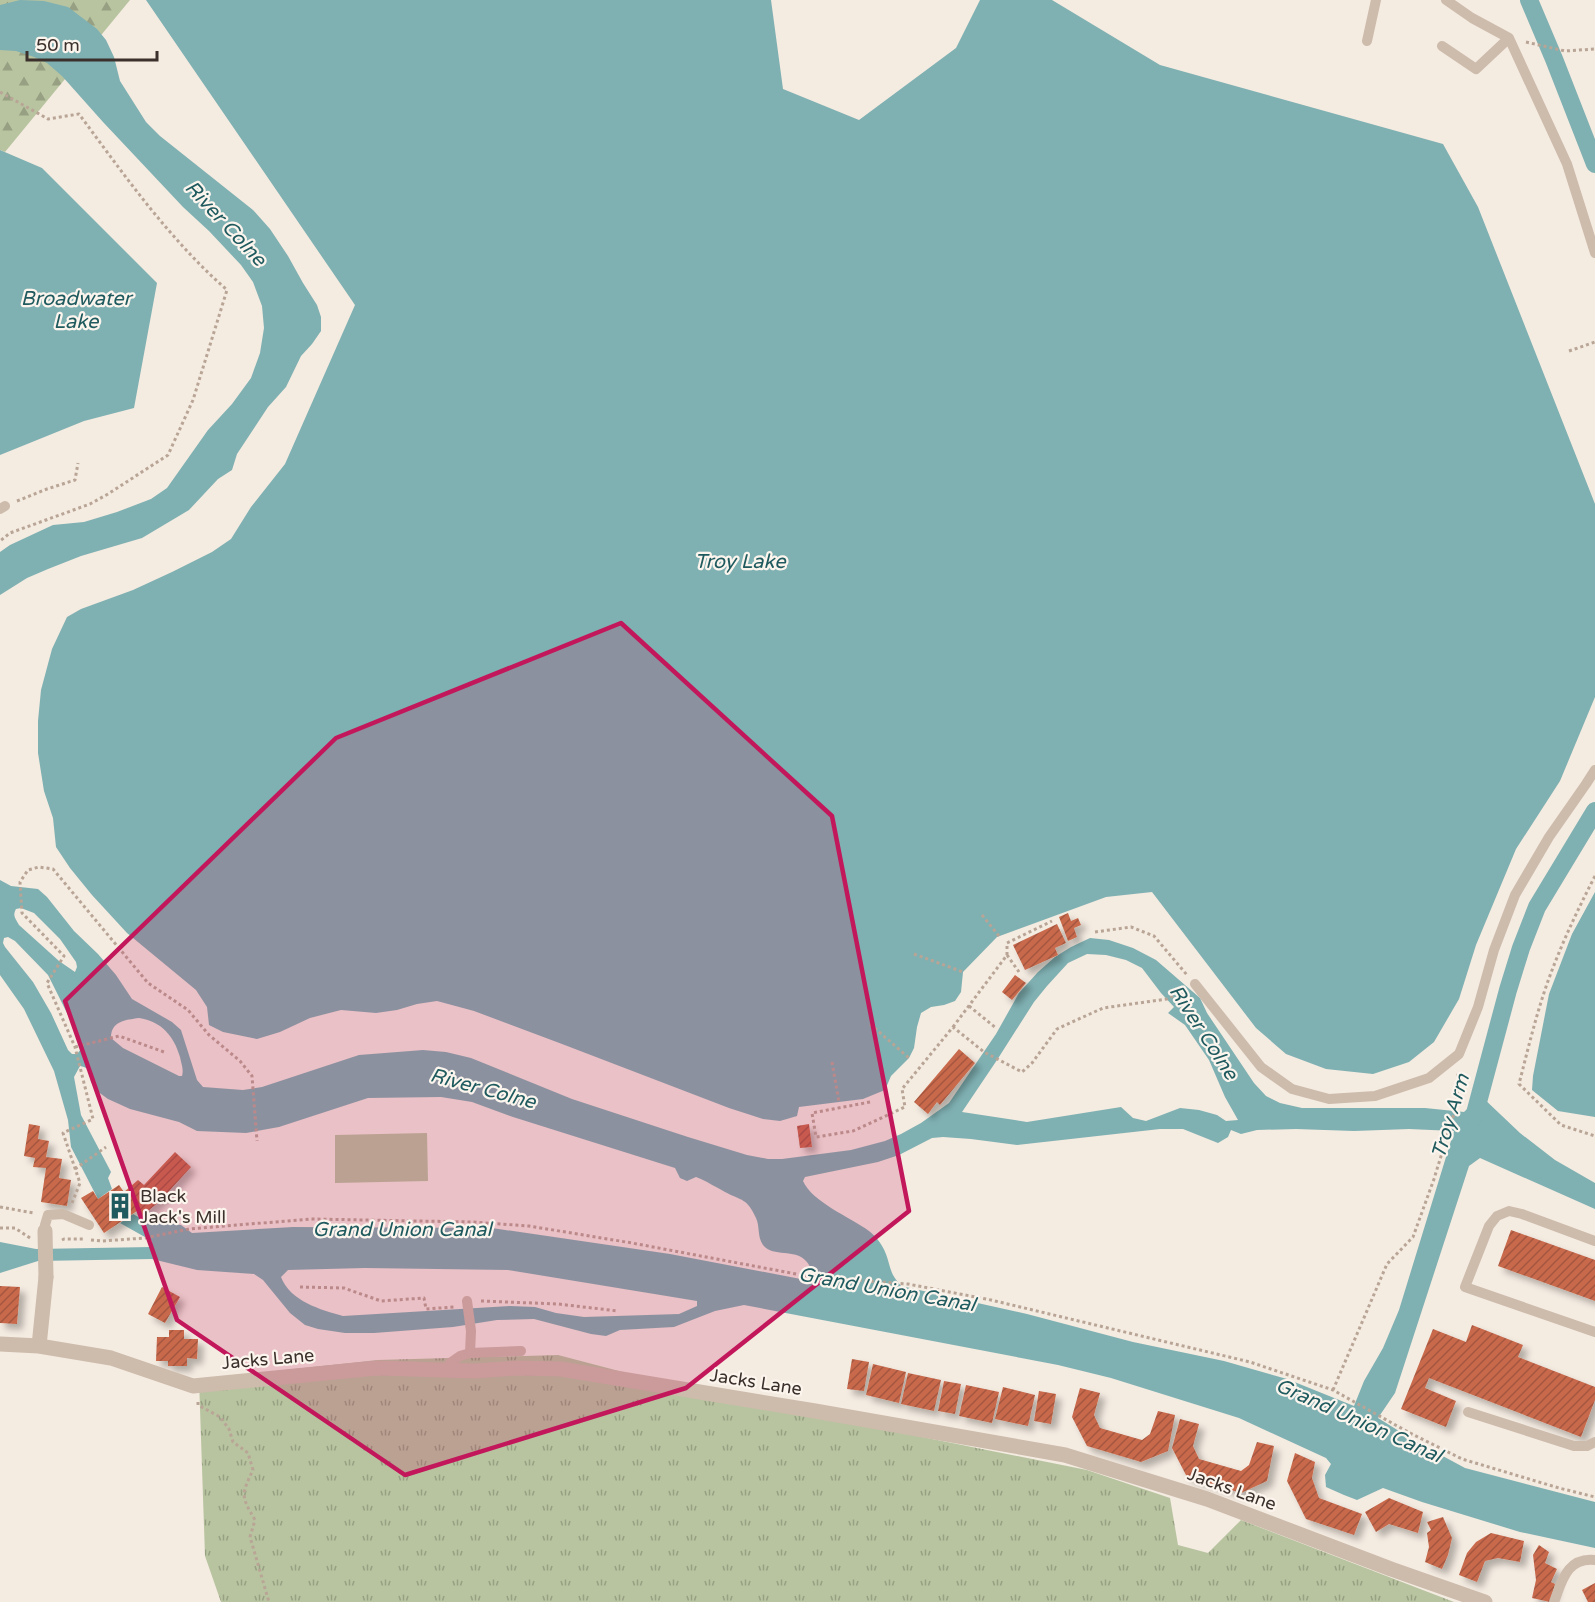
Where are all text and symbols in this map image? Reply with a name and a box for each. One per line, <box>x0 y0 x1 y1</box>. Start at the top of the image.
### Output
scale bar <box>27 24 158 62</box>
text: 50 m <box>36 34 80 56</box>
water label: River Colne <box>180 176 272 273</box>
water label: Broadwater Lake <box>21 287 133 334</box>
water label: Troy Lake <box>694 550 787 574</box>
water label: River Colne <box>1164 981 1244 1086</box>
water label: River Colne <box>427 1063 540 1115</box>
water label: Troy Arm <box>1427 1071 1475 1161</box>
place label: Black Jack's Mill <box>140 1185 226 1228</box>
building icon: Black Jack's Mill <box>105 1191 135 1221</box>
water label: Grand Union Canal <box>312 1218 494 1242</box>
water label: Grand Union Canal <box>797 1263 979 1318</box>
street label: Jacks Lane <box>221 1344 315 1374</box>
street label: Jacks Lane <box>708 1364 804 1400</box>
water label: Grand Union Canal <box>1272 1374 1447 1469</box>
street label: Jacks Lane <box>1185 1463 1279 1515</box>

